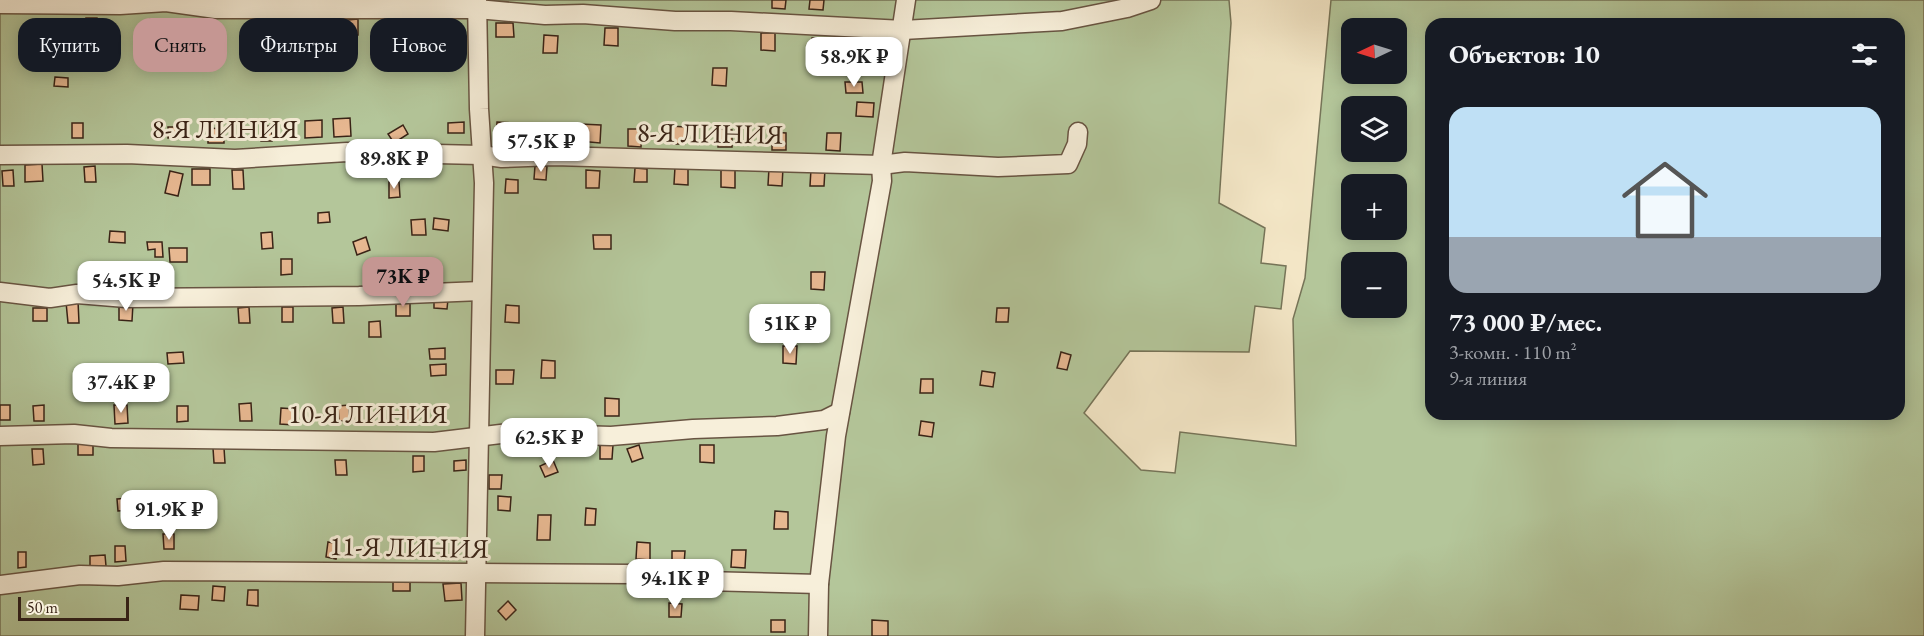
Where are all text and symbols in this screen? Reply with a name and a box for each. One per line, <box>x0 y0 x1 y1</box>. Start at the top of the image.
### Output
chip: Купить <box>18 18 121 72</box>
chip: Снять <box>133 18 227 72</box>
chip: Фильтры <box>239 18 358 72</box>
chip: Новое <box>370 18 467 72</box>
north arrow <box>1341 18 1407 84</box>
map controls <box>1341 18 1407 318</box>
pin: 58.9K ₽ <box>799 37 909 88</box>
text: Объектов: 10 <box>1449 37 1600 71</box>
icon: filters <box>1848 38 1881 71</box>
text: 58.9K ₽ <box>820 43 888 69</box>
button: layers <box>1341 96 1407 162</box>
street label: 8-Я ЛИНИЯ <box>152 111 298 146</box>
street label: 8-Я ЛИНИЯ <box>636 114 784 152</box>
pin: 57.5K ₽ <box>486 122 596 173</box>
text: 57.5K ₽ <box>507 128 575 154</box>
pin: 89.8K ₽ <box>339 139 449 190</box>
text: 89.8K ₽ <box>360 145 428 171</box>
icon: home <box>1611 146 1719 254</box>
button: + <box>1341 174 1407 240</box>
button: − <box>1341 252 1407 318</box>
pin: 73K ₽ <box>361 257 445 308</box>
pin: 54.5K ₽ <box>71 261 181 312</box>
text: 73K ₽ <box>376 263 430 289</box>
text: 54.5K ₽ <box>92 267 160 293</box>
pin: 51K ₽ <box>748 304 832 355</box>
text: 73 000 ₽/мес. <box>1449 305 1602 339</box>
text: 51K ₽ <box>763 310 817 336</box>
text: 3-комн. · 110 m² <box>1449 339 1577 365</box>
pin: 37.4K ₽ <box>66 363 176 414</box>
text: 9-я линия <box>1449 365 1527 391</box>
text: 37.4K ₽ <box>87 369 155 395</box>
street label: 10-Я ЛИНИЯ <box>288 396 448 431</box>
pin: 62.5K ₽ <box>494 418 604 469</box>
text: 62.5K ₽ <box>515 424 583 450</box>
pin: 91.9K ₽ <box>114 490 224 541</box>
text: 91.9K ₽ <box>135 496 203 522</box>
street label: 11-Я ЛИНИЯ <box>329 528 489 566</box>
pin: 94.1K ₽ <box>620 559 730 610</box>
text: 94.1K ₽ <box>641 565 709 591</box>
scale bar <box>18 594 129 622</box>
text: 50 m <box>27 597 58 618</box>

